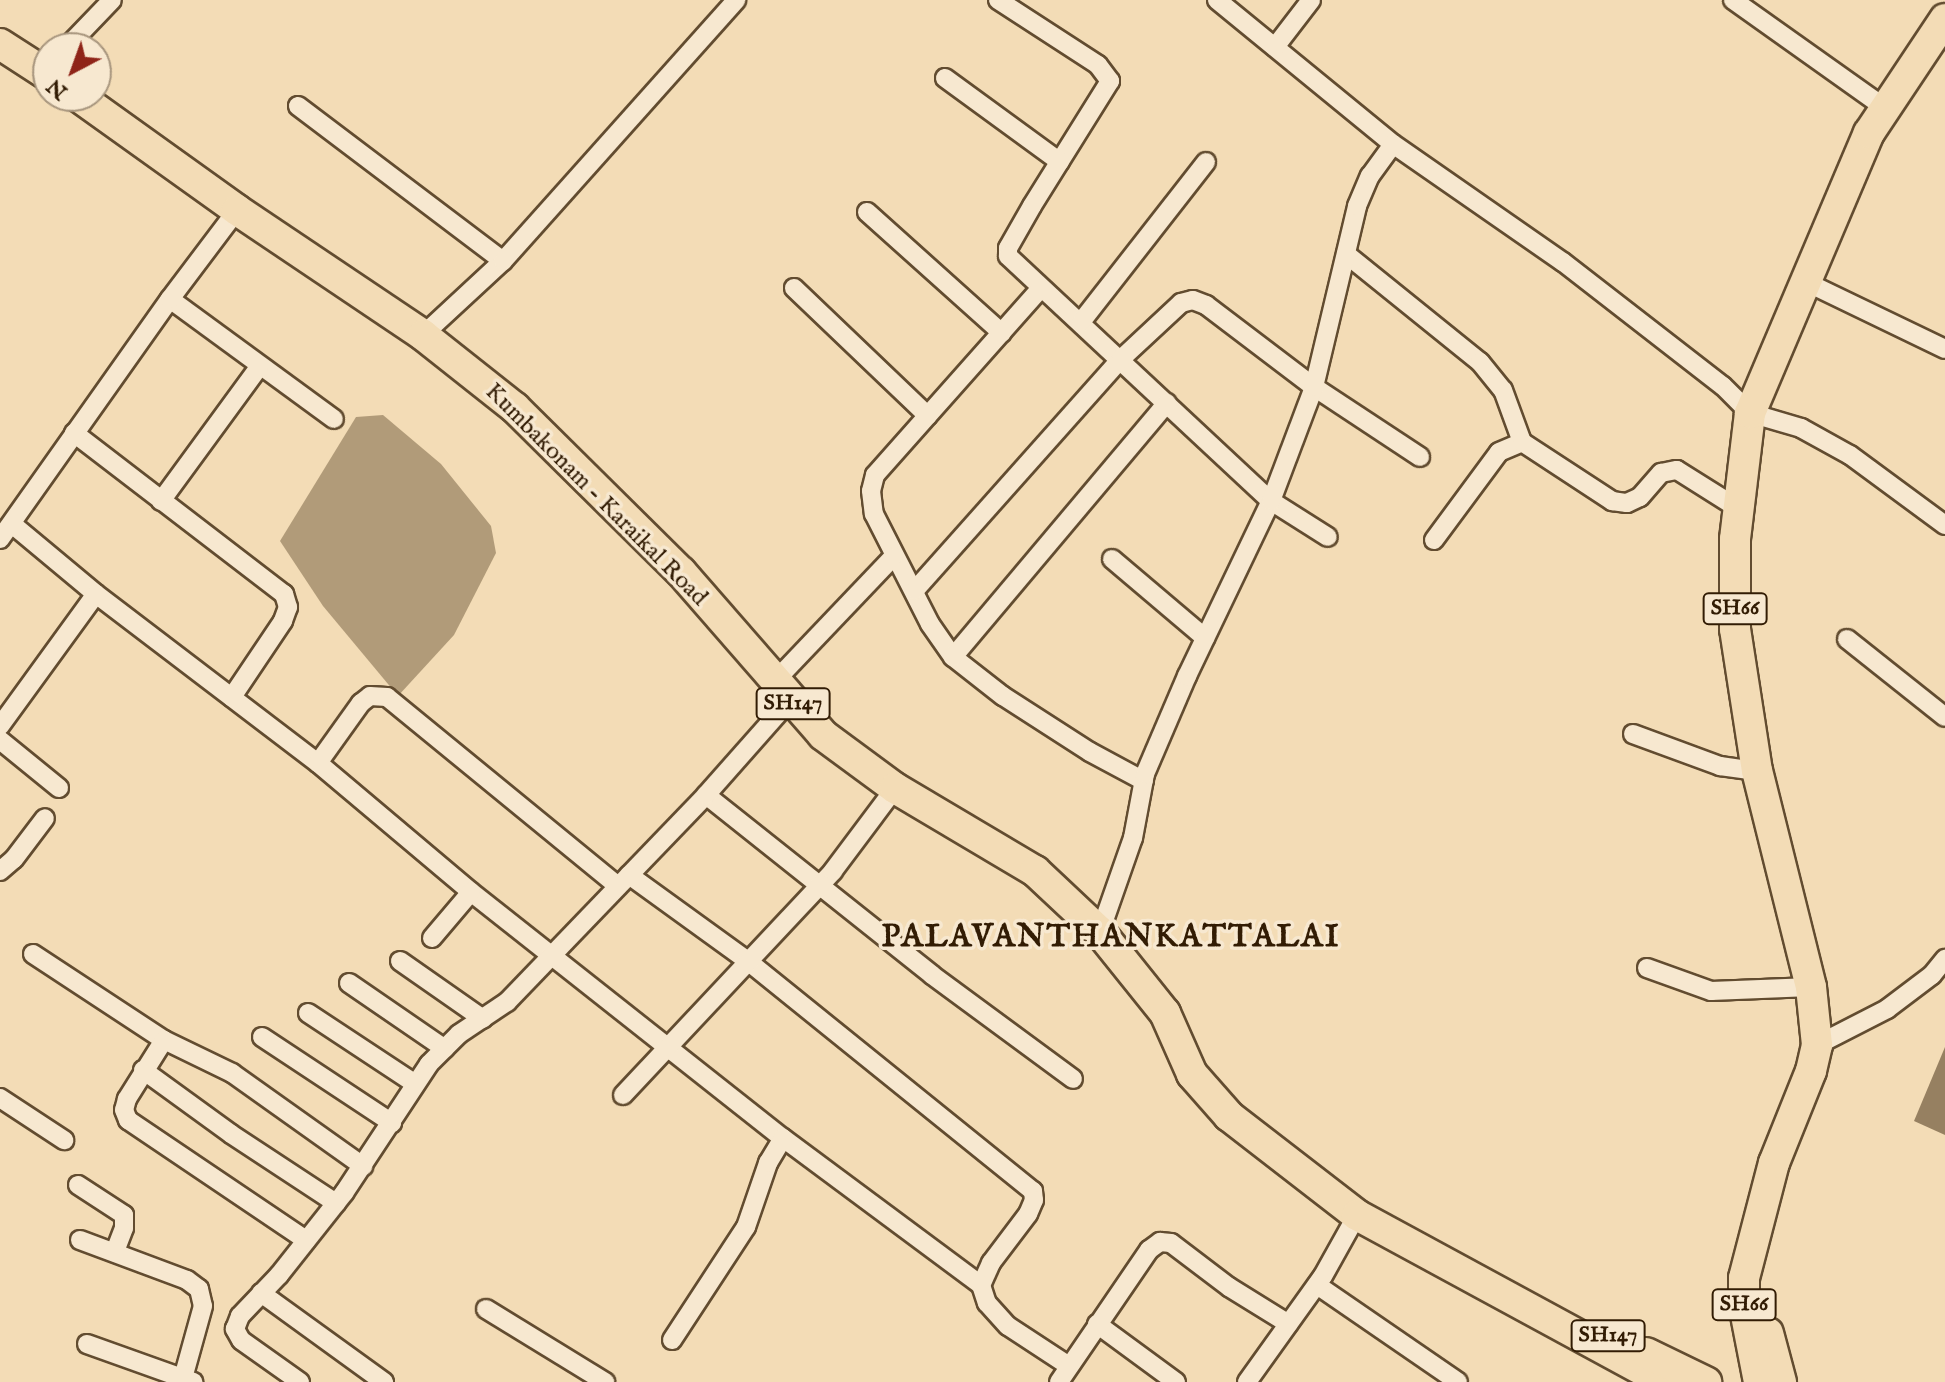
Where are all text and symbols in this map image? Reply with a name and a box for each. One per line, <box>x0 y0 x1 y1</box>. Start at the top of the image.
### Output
north arrow <box>32 32 112 112</box>
text: N <box>41 72 74 105</box>
street label: Kumbakonam - Karaikal Road <box>479 378 713 612</box>
road number: SH66 <box>1701 591 1769 627</box>
road number: SH147 <box>755 686 831 722</box>
district label: PALAVANTHANKATTALAI <box>882 919 1340 957</box>
road number: SH66 <box>1710 1287 1778 1323</box>
road number: SH147 <box>1570 1318 1646 1354</box>

